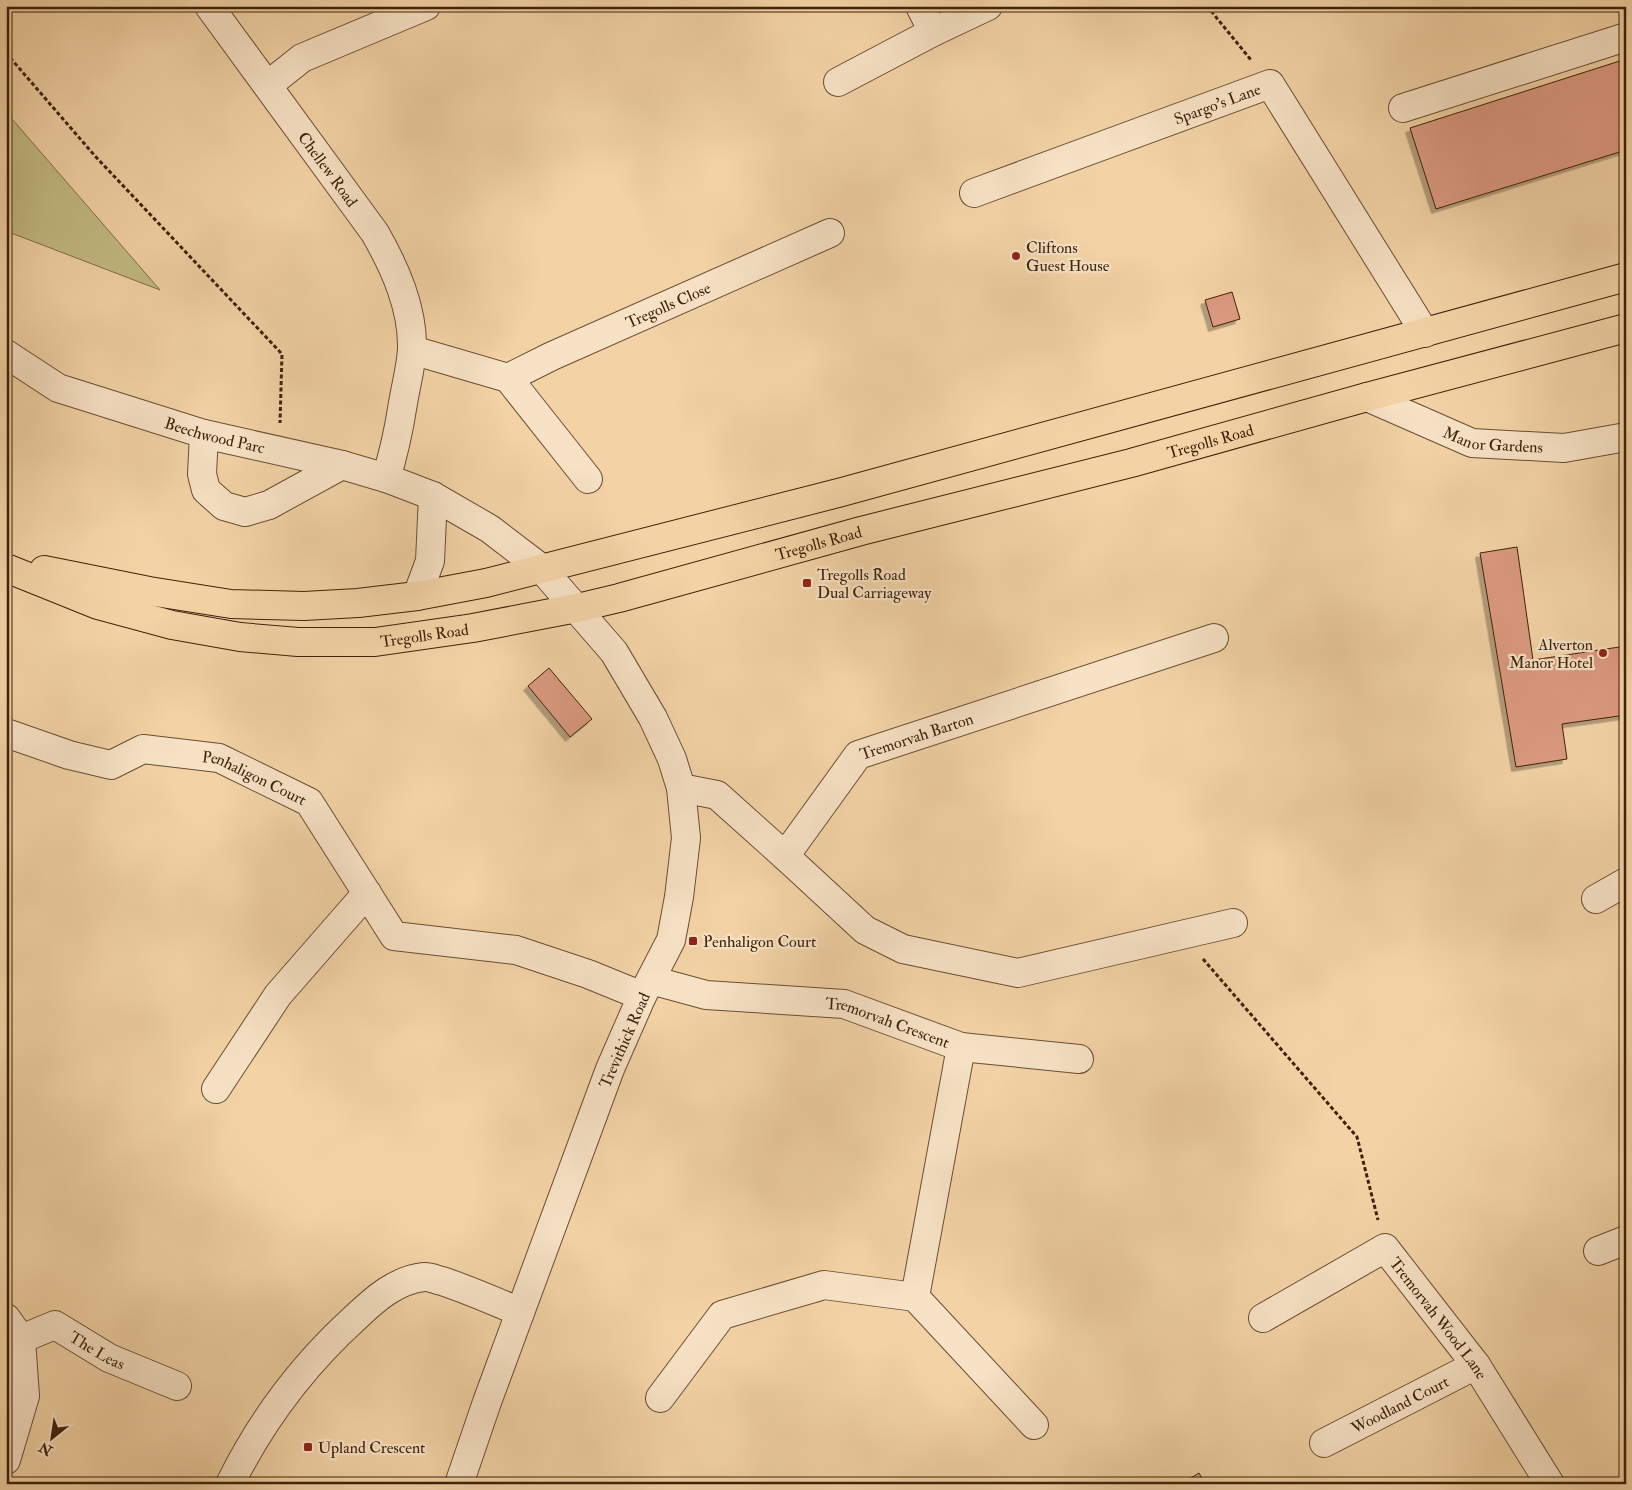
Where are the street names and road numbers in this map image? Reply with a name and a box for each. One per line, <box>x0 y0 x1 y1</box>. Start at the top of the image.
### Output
street label: Spargo's Lane <box>1171 79 1264 130</box>
street label: Chellew Road <box>293 128 362 211</box>
street label: Tregolls Close <box>623 278 714 333</box>
street label: Beechwood Parc <box>162 413 267 458</box>
street label: Tregolls Road <box>1165 420 1256 463</box>
street label: Manor Gardens <box>1440 423 1543 458</box>
street label: Tregolls Road <box>773 522 864 565</box>
street label: Tregolls Road <box>379 620 470 652</box>
street label: Tremorvah Barton <box>857 709 976 765</box>
street label: Penhaligon Court <box>201 747 310 810</box>
street label: Trevithick Road <box>595 989 655 1091</box>
street label: Tremorvah Crescent <box>825 994 952 1053</box>
street label: Tremorvah Wood Lane <box>1385 1253 1491 1383</box>
street label: The Leas <box>65 1327 127 1374</box>
street label: Woodland Court <box>1347 1372 1452 1439</box>

